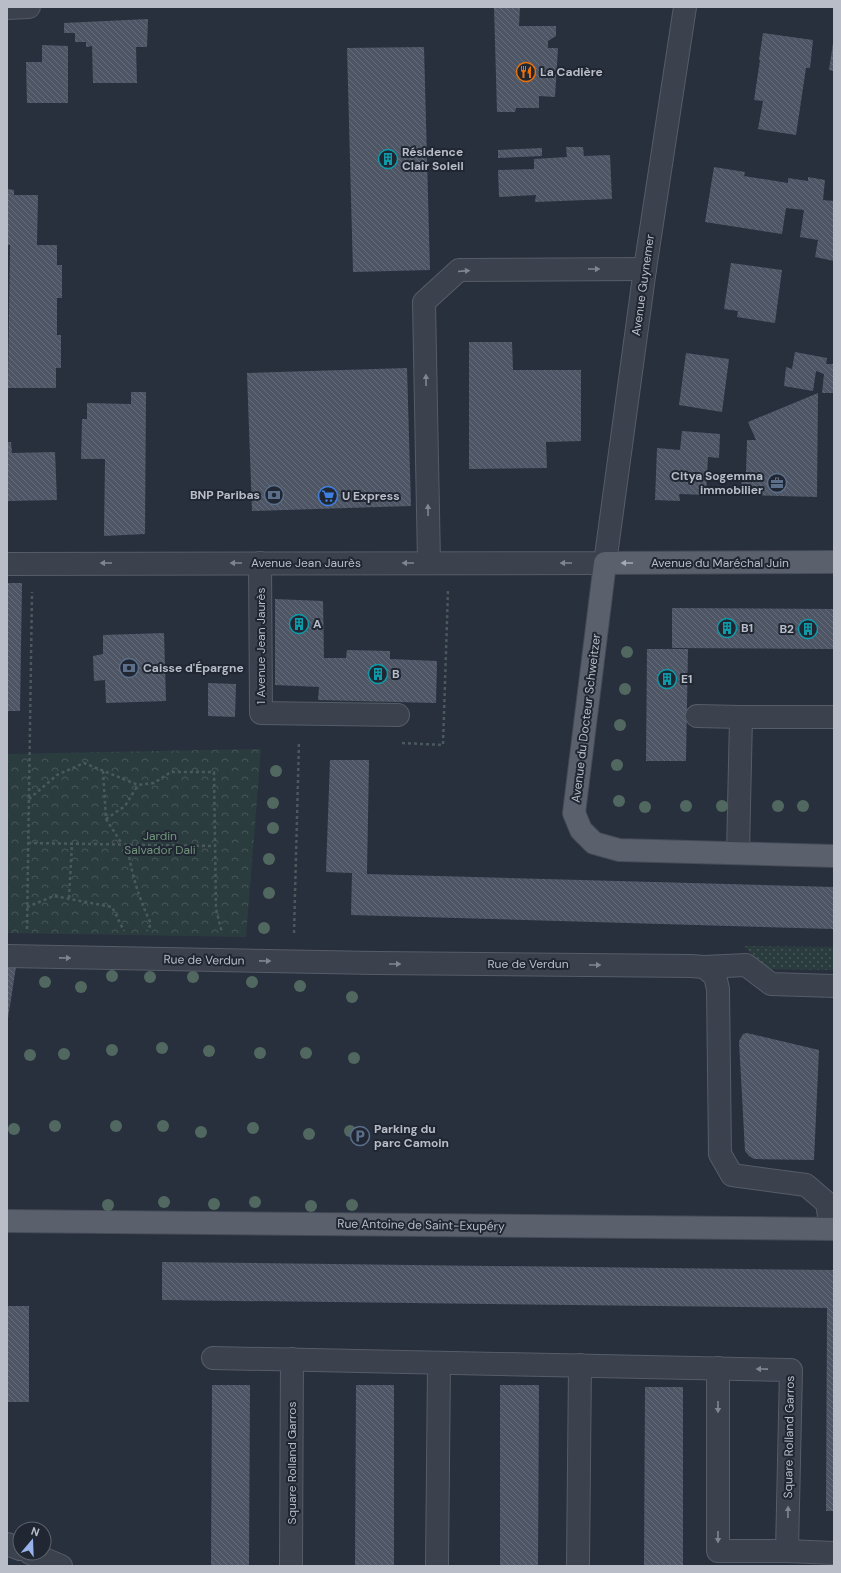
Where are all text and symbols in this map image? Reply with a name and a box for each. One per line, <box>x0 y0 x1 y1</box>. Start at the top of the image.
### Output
restaurant icon: La Cadière <box>515 61 537 83</box>
place label: La Cadière <box>540 64 603 80</box>
place label: Résidence Clair Soleil <box>402 144 464 174</box>
building icon: Résidence Clair Soleil <box>377 148 399 170</box>
street label: Avenue Guynemer <box>628 233 658 337</box>
one-way arrow <box>588 266 601 272</box>
one-way arrow <box>458 268 471 274</box>
one-way arrow <box>423 373 429 386</box>
place label: Citya Sogemma immobilier <box>671 468 763 498</box>
office icon: Citya Sogemma immobilier <box>766 472 788 494</box>
bank icon: BNP Paribas <box>263 484 285 506</box>
supermarket icon: U Express <box>317 485 339 507</box>
place label: BNP Paribas <box>190 487 260 503</box>
place label: U Express <box>342 488 400 504</box>
one-way arrow <box>425 503 431 516</box>
street label: Avenue Jean Jaurès <box>251 555 361 571</box>
street label: Avenue du Maréchal Juin <box>651 555 789 571</box>
one-way arrow <box>99 560 112 566</box>
one-way arrow <box>229 560 242 566</box>
one-way arrow <box>401 560 414 566</box>
one-way arrow <box>559 560 572 566</box>
one-way arrow <box>620 560 633 566</box>
street label: 1 Avenue Jean Jaurès <box>253 588 269 704</box>
building icon: A <box>288 613 310 635</box>
place label: A <box>313 616 322 632</box>
building icon: B1 <box>716 617 738 639</box>
building icon: B2 <box>797 618 819 640</box>
place label: B1 <box>741 620 753 636</box>
place label: B2 <box>779 621 794 637</box>
street label: Avenue du Docteur Schweitzer <box>568 632 604 803</box>
bank icon: Caisse d'Épargne <box>118 657 140 679</box>
place label: Caisse d'Épargne <box>143 660 244 676</box>
building icon: B <box>367 663 389 685</box>
place label: B <box>392 666 400 682</box>
building icon: E1 <box>656 668 678 690</box>
place label: E1 <box>681 671 692 687</box>
park label: Jardin Salvador Dali <box>124 828 196 858</box>
street label: Rue de Verdun <box>163 951 245 969</box>
one-way arrow <box>59 954 71 961</box>
street label: Rue de Verdun <box>487 956 569 972</box>
one-way arrow <box>259 958 272 964</box>
one-way arrow <box>389 960 401 967</box>
one-way arrow <box>589 962 602 968</box>
place label: Parking du parc Camoin <box>374 1121 449 1151</box>
parking icon: Parking du parc Camoin <box>349 1125 371 1147</box>
street label: Rue Antoine de Saint-Exupéry <box>337 1216 505 1234</box>
one-way arrow <box>755 1366 768 1372</box>
street label: Square Rolland Garros <box>780 1375 798 1499</box>
one-way arrow <box>715 1401 721 1414</box>
street label: Square Rolland Garros <box>284 1402 300 1524</box>
one-way arrow <box>785 1505 791 1518</box>
north arrow <box>12 1521 52 1561</box>
text: N <box>29 1524 41 1539</box>
one-way arrow <box>715 1531 721 1544</box>

